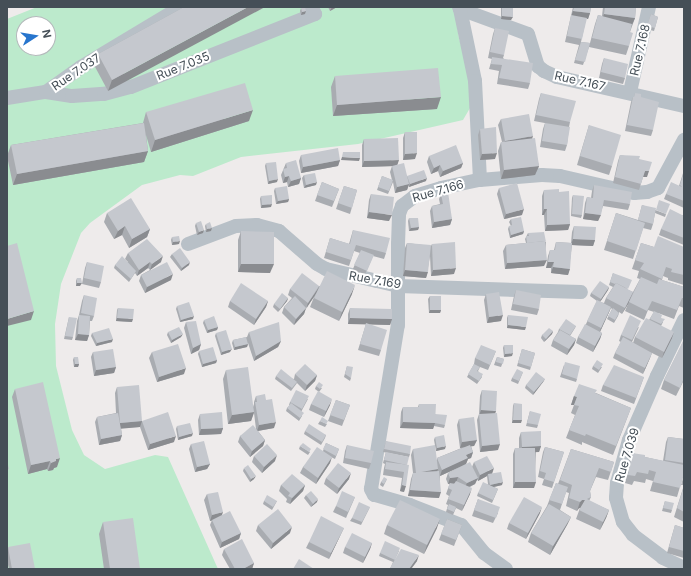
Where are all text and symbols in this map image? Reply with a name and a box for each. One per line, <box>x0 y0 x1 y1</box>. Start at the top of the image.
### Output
north arrow <box>16 16 56 56</box>
street label: Rue 7.168 <box>627 23 653 77</box>
text: N <box>39 28 54 39</box>
street label: Rue 7.035 <box>154 49 212 83</box>
street label: Rue 7.037 <box>49 51 103 93</box>
street label: Rue 7.167 <box>553 68 607 94</box>
street label: Rue 7.166 <box>411 177 465 205</box>
street label: Rue 7.169 <box>348 268 402 292</box>
street label: Rue 7.039 <box>612 426 642 484</box>

